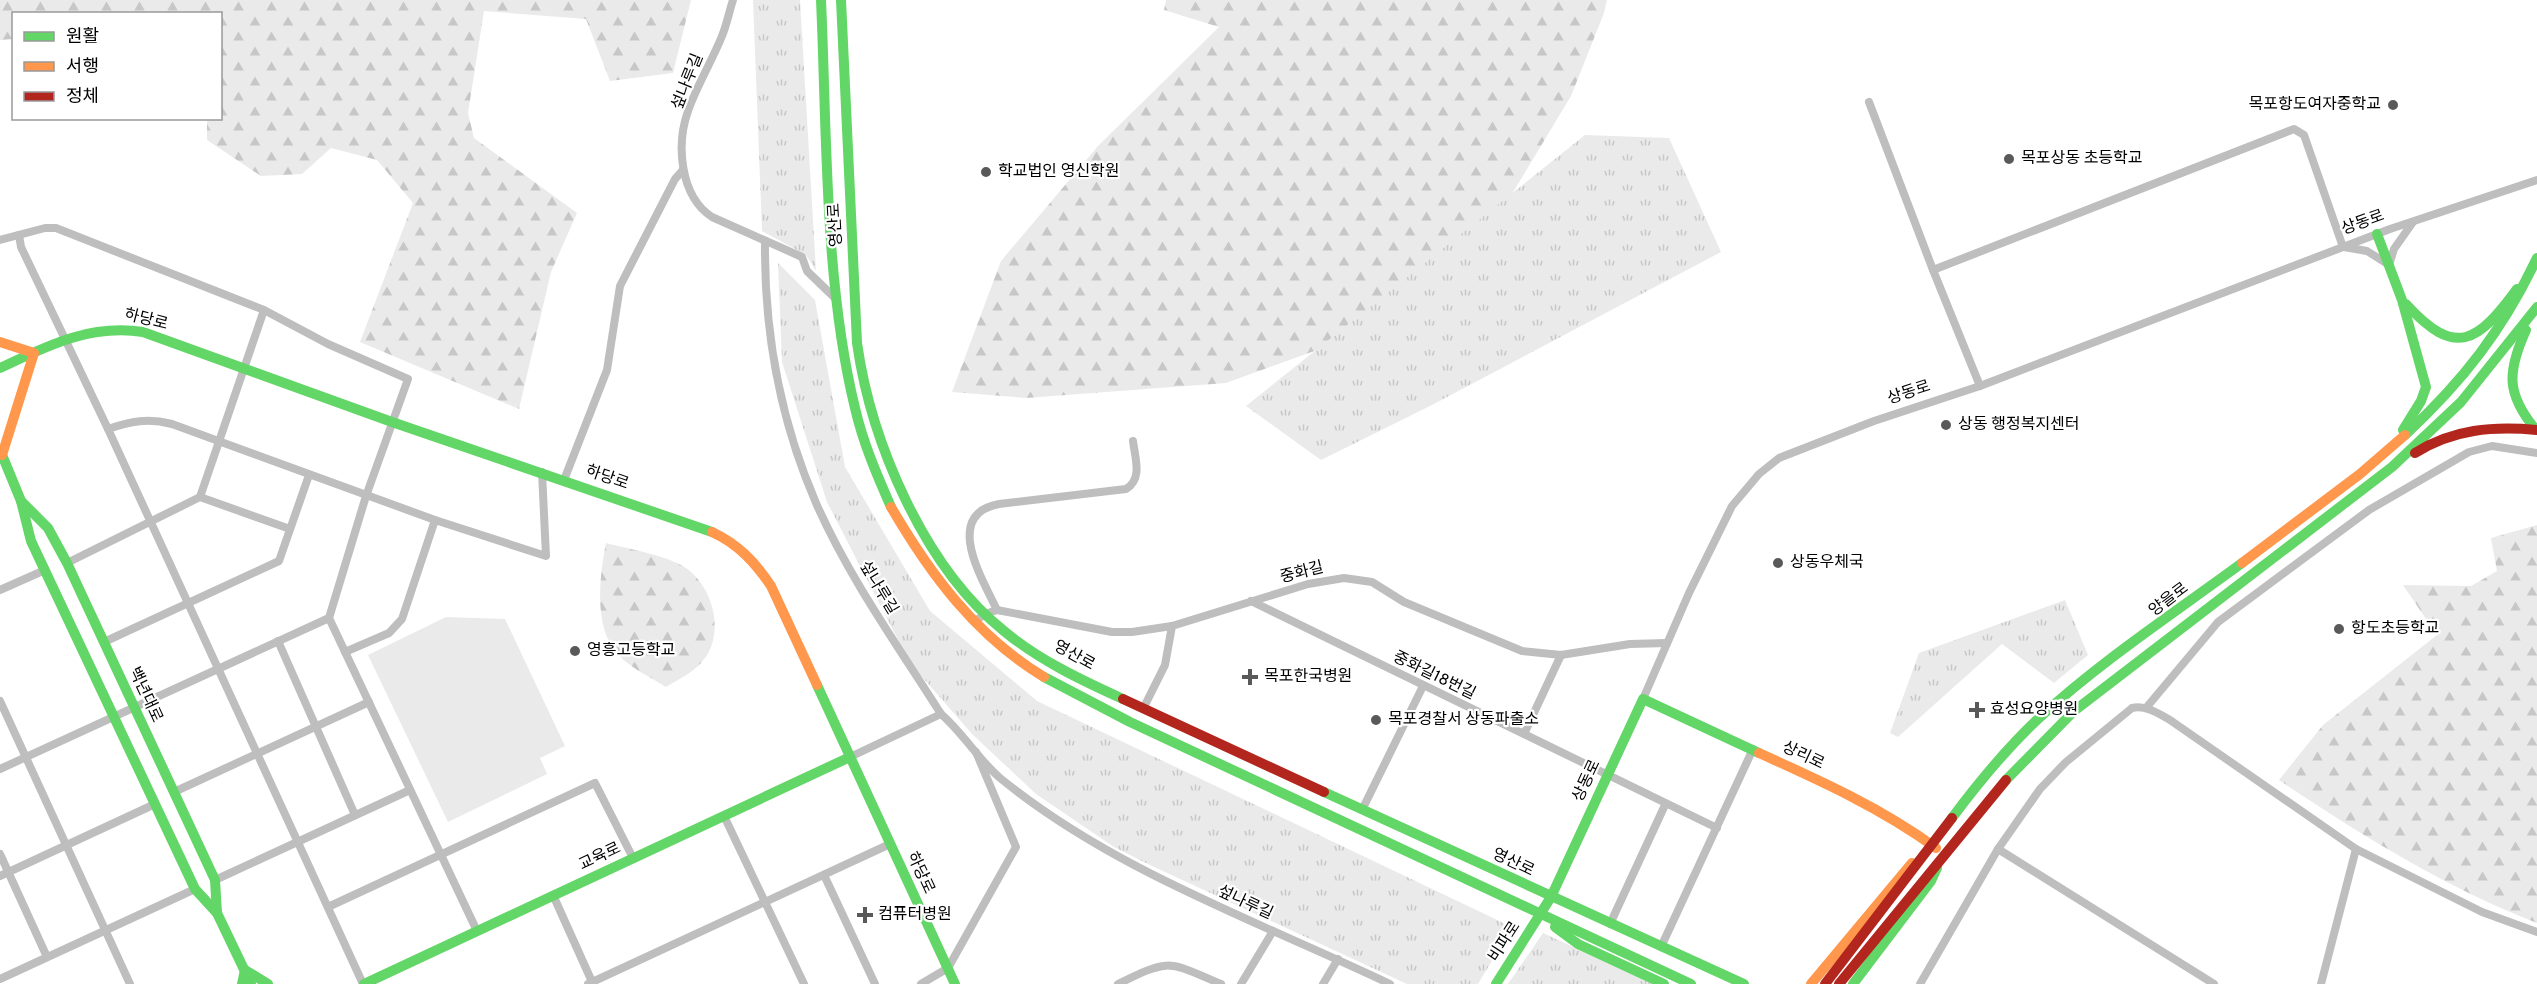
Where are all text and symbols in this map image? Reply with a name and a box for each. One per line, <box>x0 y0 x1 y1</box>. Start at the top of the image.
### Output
legend <box>12 12 222 120</box>
text: 원활 <box>66 26 99 49</box>
street label: 섶나루길 <box>668 51 708 113</box>
text: 서행 <box>66 56 99 79</box>
text: 정체 <box>66 86 99 109</box>
place label: 목포항도여자중학교 <box>2249 95 2381 115</box>
marker: 목포항도여자중학교 <box>2386 98 2400 112</box>
place label: 목포상동 초등학교 <box>2021 149 2143 169</box>
marker: 목포상동 초등학교 <box>2002 152 2016 166</box>
place label: 학교법인 영신학원 <box>998 162 1120 182</box>
marker: 학교법인 영신학원 <box>979 165 993 179</box>
street label: 영산로 <box>825 202 847 248</box>
street label: 상동로 <box>2339 206 2387 240</box>
street label: 하당로 <box>122 305 170 335</box>
street label: 상동로 <box>1885 377 1933 409</box>
place label: 상동 행정복지센터 <box>1958 415 2080 435</box>
marker: 상동 행정복지센터 <box>1939 418 1953 432</box>
street label: 하당로 <box>583 461 631 495</box>
place label: 상동우체국 <box>1790 553 1864 573</box>
marker: 상동우체국 <box>1771 556 1785 570</box>
street label: 섶나루길 <box>854 558 902 618</box>
street label: 중화길 <box>1278 558 1326 588</box>
street label: 양을로 <box>2145 579 2193 621</box>
place label: 항도초등학교 <box>2351 619 2439 639</box>
marker: 항도초등학교 <box>2332 622 2346 636</box>
street label: 영산로 <box>1050 637 1098 676</box>
place label: 영흥고등학교 <box>587 641 675 661</box>
marker: 영흥고등학교 <box>568 644 582 658</box>
street label: 중화길18번길 <box>1389 647 1479 705</box>
street label: 백년대로 <box>123 664 167 726</box>
place label: 목포한국병원 <box>1264 667 1352 687</box>
marker: 목포한국병원 <box>1241 668 1259 686</box>
place label: 효성요양병원 <box>1990 700 2078 720</box>
marker: 효성요양병원 <box>1968 701 1986 719</box>
place label: 목포경찰서 상동파출소 <box>1388 710 1539 730</box>
marker: 목포경찰서 상동파출소 <box>1369 713 1383 727</box>
street label: 상리로 <box>1779 738 1827 775</box>
street label: 상동로 <box>1569 757 1606 805</box>
street label: 교육로 <box>576 838 624 875</box>
street label: 영산로 <box>1489 845 1537 882</box>
street label: 하당로 <box>902 849 939 897</box>
street label: 섶나루길 <box>1214 881 1276 925</box>
place label: 컴퓨터병원 <box>878 905 952 925</box>
marker: 컴퓨터병원 <box>856 906 874 924</box>
street label: 비파로 <box>1485 918 1526 966</box>

